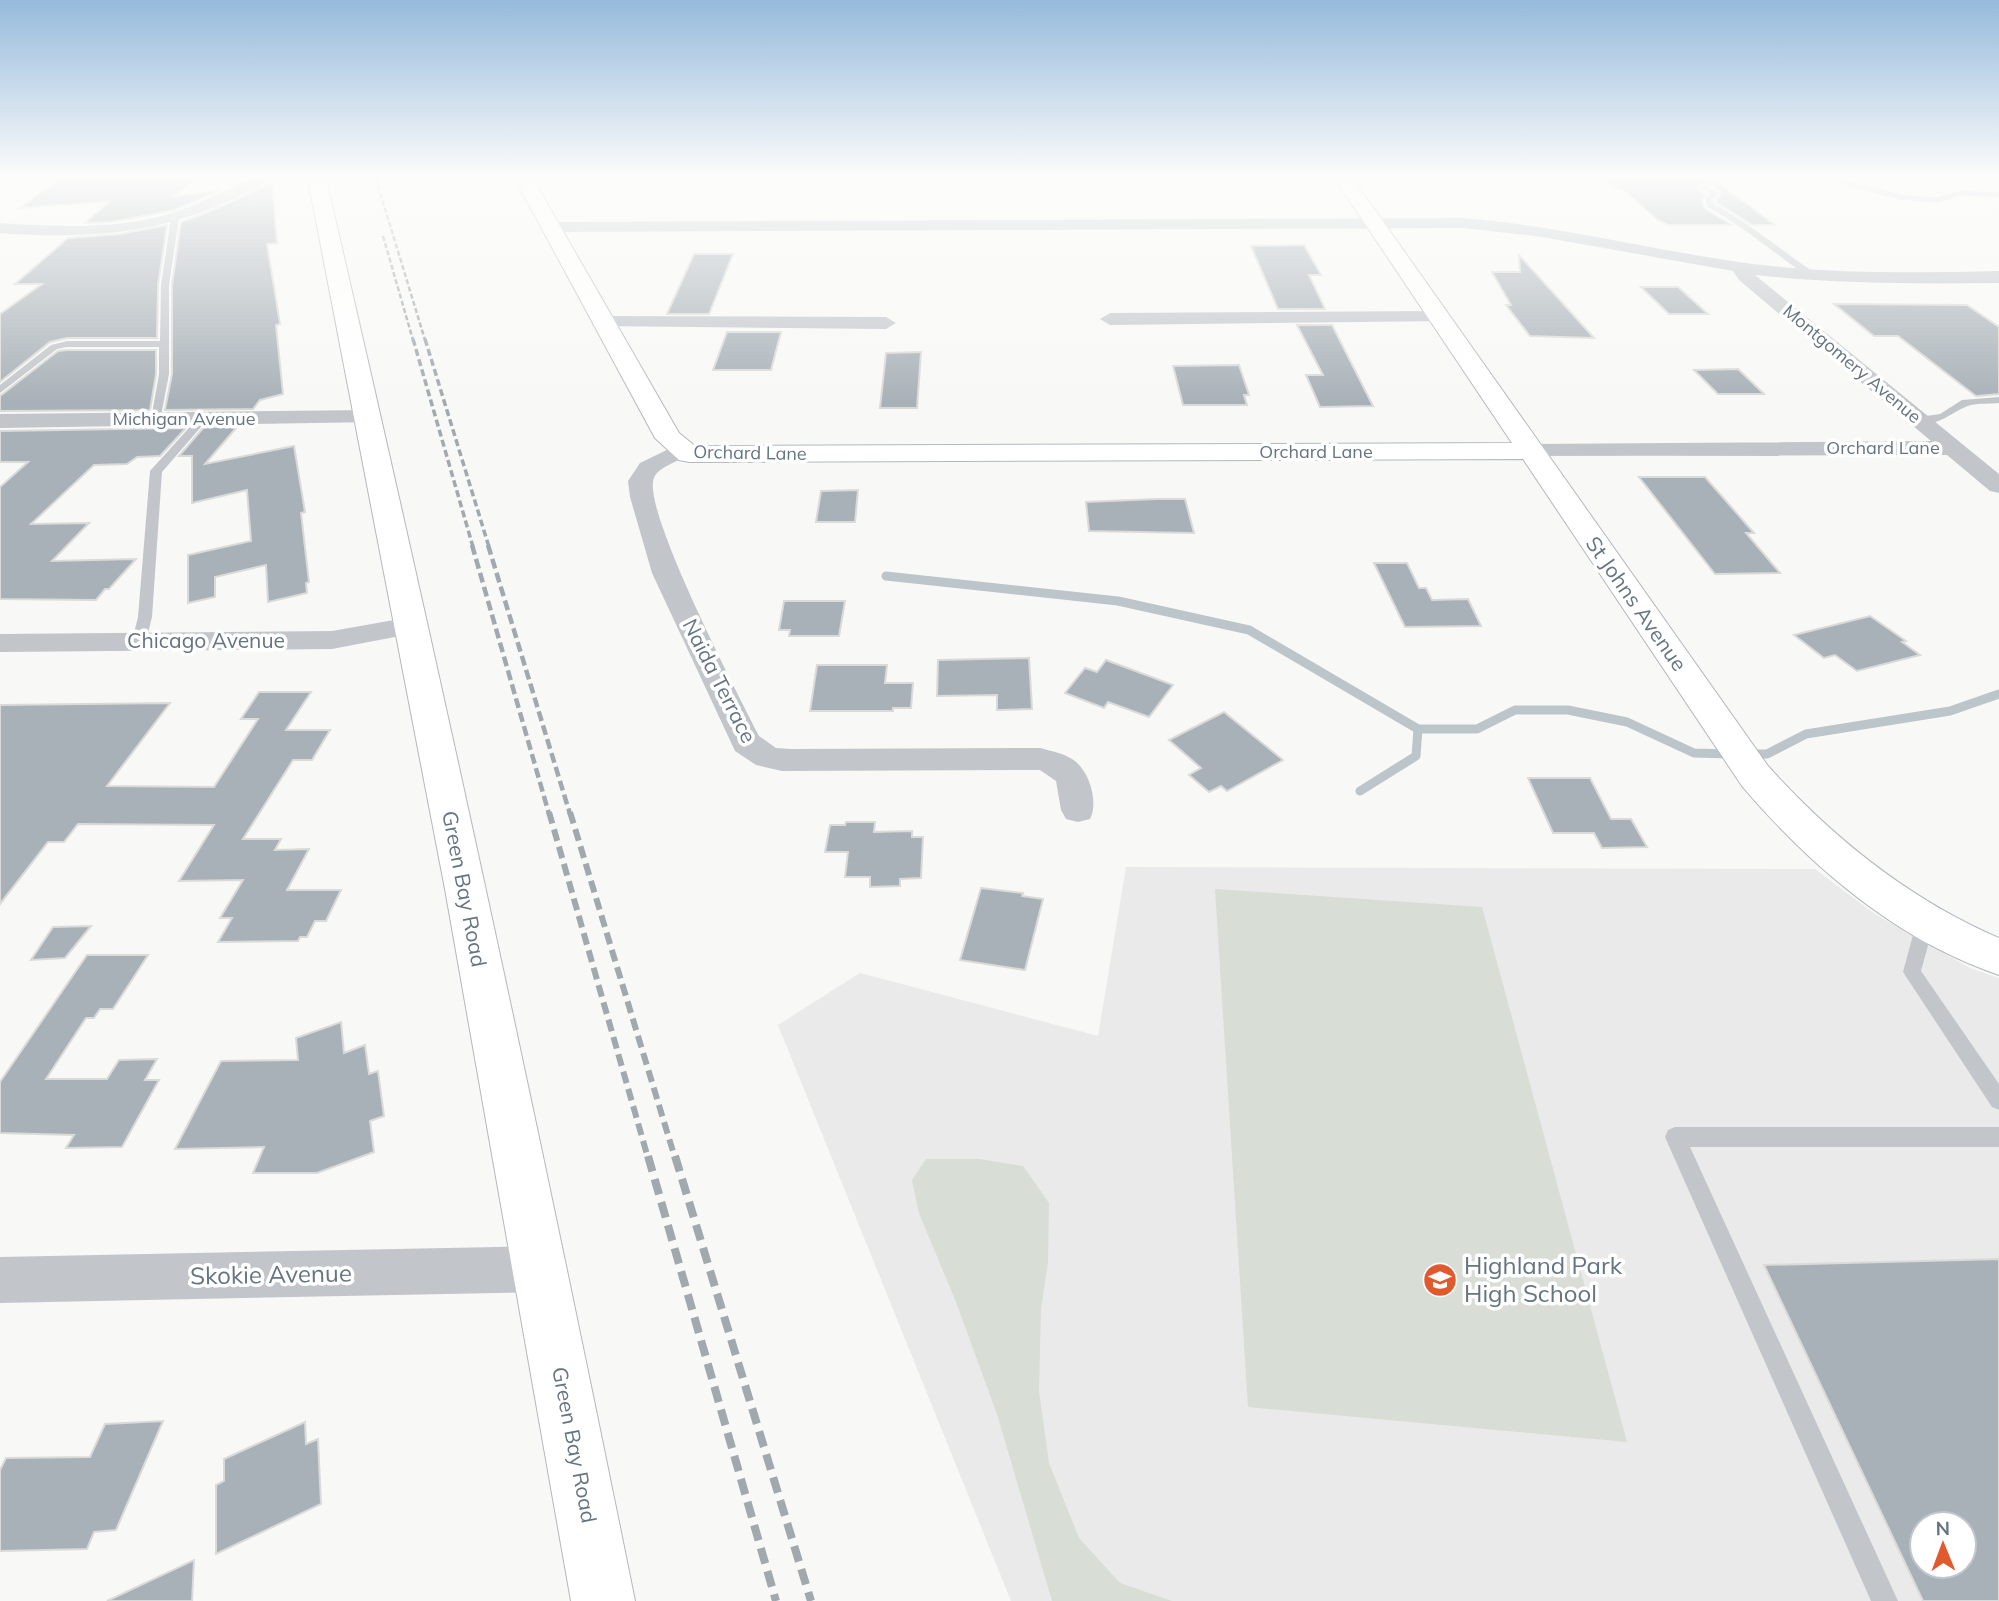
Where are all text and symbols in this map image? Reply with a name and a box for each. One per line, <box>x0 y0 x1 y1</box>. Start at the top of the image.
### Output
street label: Montgomery Avenue <box>1779 299 1926 428</box>
street label: Michigan Avenue <box>112 407 256 430</box>
street label: Orchard Lane <box>1826 436 1940 459</box>
street label: Orchard Lane <box>693 440 807 465</box>
street label: Orchard Lane <box>1259 440 1373 463</box>
street label: St Johns Avenue <box>1581 531 1693 676</box>
street label: Naida Terrace <box>677 614 762 747</box>
street label: Chicago Avenue <box>127 627 285 653</box>
street label: Green Bay Road <box>437 809 493 969</box>
place label: Highland Park High School <box>1464 1250 1623 1308</box>
street label: Skokie Avenue <box>190 1258 352 1290</box>
school or university icon: Highland Park High School <box>1421 1261 1459 1299</box>
street label: Green Bay Road <box>547 1365 603 1525</box>
north arrow <box>1908 1510 1978 1580</box>
text: N <box>1935 1516 1950 1540</box>

